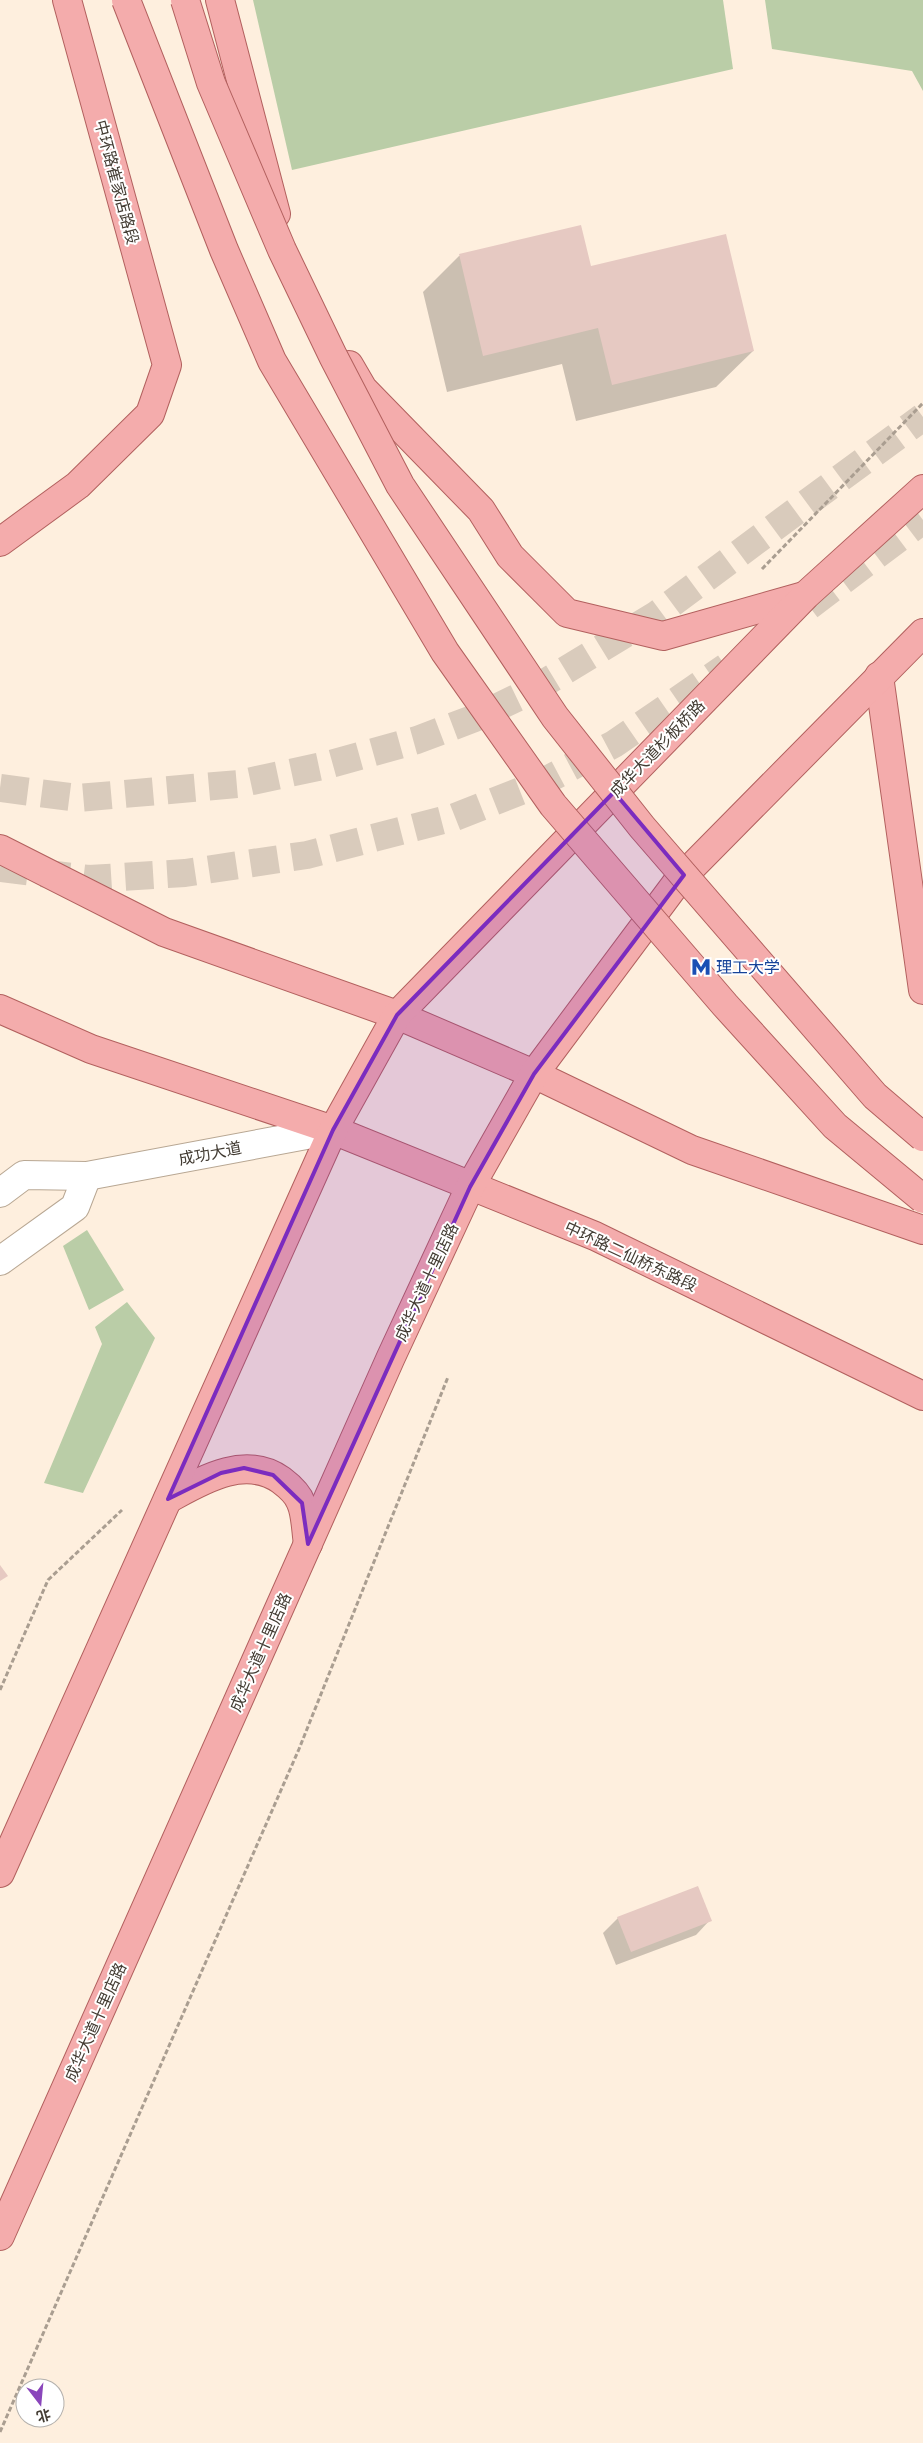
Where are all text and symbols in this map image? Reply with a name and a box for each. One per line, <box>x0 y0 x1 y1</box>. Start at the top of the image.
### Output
street label: 中环路崔家店路段 <box>92 118 143 246</box>
street label: 成华大道杉板桥路 <box>605 695 708 800</box>
metro station icon: 理工大学 <box>690 956 712 978</box>
place label: 理工大学 <box>716 957 780 976</box>
street label: 成功大道 <box>177 1137 243 1168</box>
street label: 中环路二仙桥东路段 <box>562 1217 700 1295</box>
street label: 成华大道十里店路 <box>390 1220 461 1344</box>
street label: 成华大道十里店路 <box>225 1589 294 1714</box>
street label: 成华大道十里店路 <box>60 1959 129 2084</box>
north arrow <box>15 2378 65 2428</box>
text: 北 <box>35 2406 53 2426</box>

